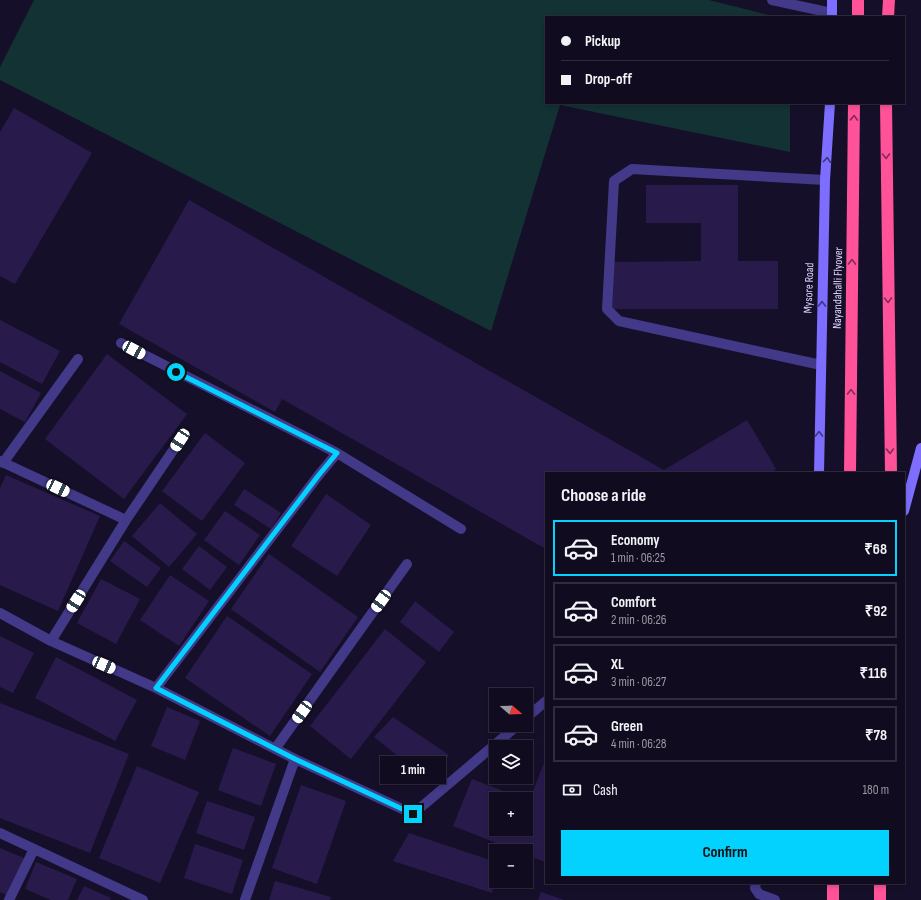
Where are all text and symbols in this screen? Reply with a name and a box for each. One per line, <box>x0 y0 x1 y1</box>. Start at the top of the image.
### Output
text: Pickup <box>585 32 621 51</box>
text: Drop-off <box>585 70 632 89</box>
one-way arrow <box>849 115 858 121</box>
one-way arrow <box>882 153 890 159</box>
one-way arrow <box>822 157 831 163</box>
street label: Nayandahalli Flyover <box>830 246 846 329</box>
one-way arrow <box>848 259 856 265</box>
street label: Mysore Road <box>801 262 817 314</box>
one-way arrow <box>884 297 892 303</box>
one-way arrow <box>818 301 826 307</box>
car <box>121 339 147 361</box>
route start <box>167 363 185 381</box>
one-way arrow <box>847 389 855 395</box>
car <box>168 427 192 453</box>
one-way arrow <box>815 431 824 437</box>
one-way arrow <box>886 448 895 454</box>
car <box>45 477 71 499</box>
text: Choose a ride <box>561 485 646 506</box>
icon: car <box>563 530 599 566</box>
text: Economy <box>611 531 660 550</box>
text: ₹68 <box>864 540 887 559</box>
text: 1 min · 06:25 <box>611 550 665 566</box>
car <box>65 588 87 614</box>
car <box>369 588 393 614</box>
icon: car <box>563 592 599 628</box>
text: Comfort <box>611 593 656 612</box>
text: ₹92 <box>865 602 887 621</box>
text: 2 min · 06:26 <box>611 612 666 628</box>
icon: car <box>563 654 599 690</box>
car <box>91 655 117 675</box>
text: XL <box>611 655 624 674</box>
text: ₹116 <box>860 664 887 683</box>
text: 3 min · 06:27 <box>611 674 666 690</box>
north arrow <box>489 688 533 732</box>
map controls <box>489 688 533 888</box>
car <box>290 699 314 725</box>
icon: car <box>563 716 599 752</box>
text: Green <box>611 717 643 736</box>
text: ₹78 <box>865 726 887 745</box>
text: 4 min · 06:28 <box>611 736 667 752</box>
button: layers <box>489 740 533 784</box>
callout: 1 min <box>380 756 446 784</box>
text: 1 min <box>401 762 425 778</box>
icon: cash <box>561 779 583 801</box>
text: Cash <box>593 781 618 800</box>
text: 180 m <box>863 782 889 798</box>
button: + <box>489 792 533 836</box>
route end <box>404 805 422 823</box>
button: Confirm <box>561 830 889 876</box>
button: − <box>489 844 533 888</box>

